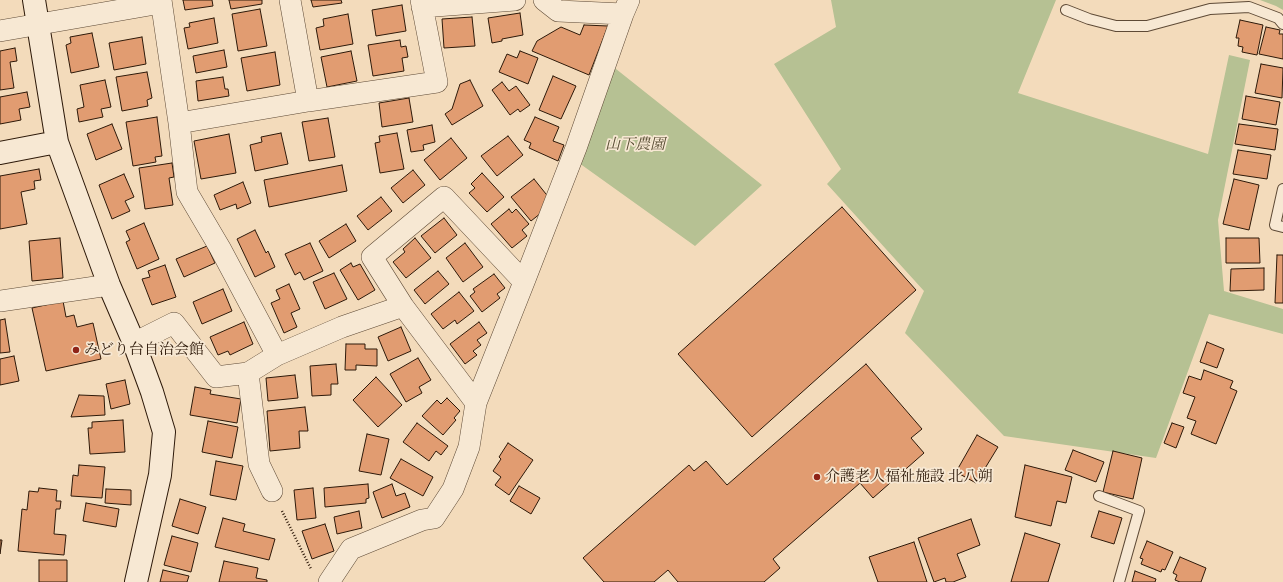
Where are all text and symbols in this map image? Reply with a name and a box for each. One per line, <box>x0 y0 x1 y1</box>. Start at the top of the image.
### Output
park label: 山下農園 <box>605 136 665 154</box>
place label: みどり台自治会館 <box>84 341 204 359</box>
marker: みどり台自治会館 <box>71 345 81 355</box>
place label: 介護老人福祉施設 北八朔 <box>825 468 993 486</box>
marker: 介護老人福祉施設 北八朔 <box>812 472 822 482</box>

